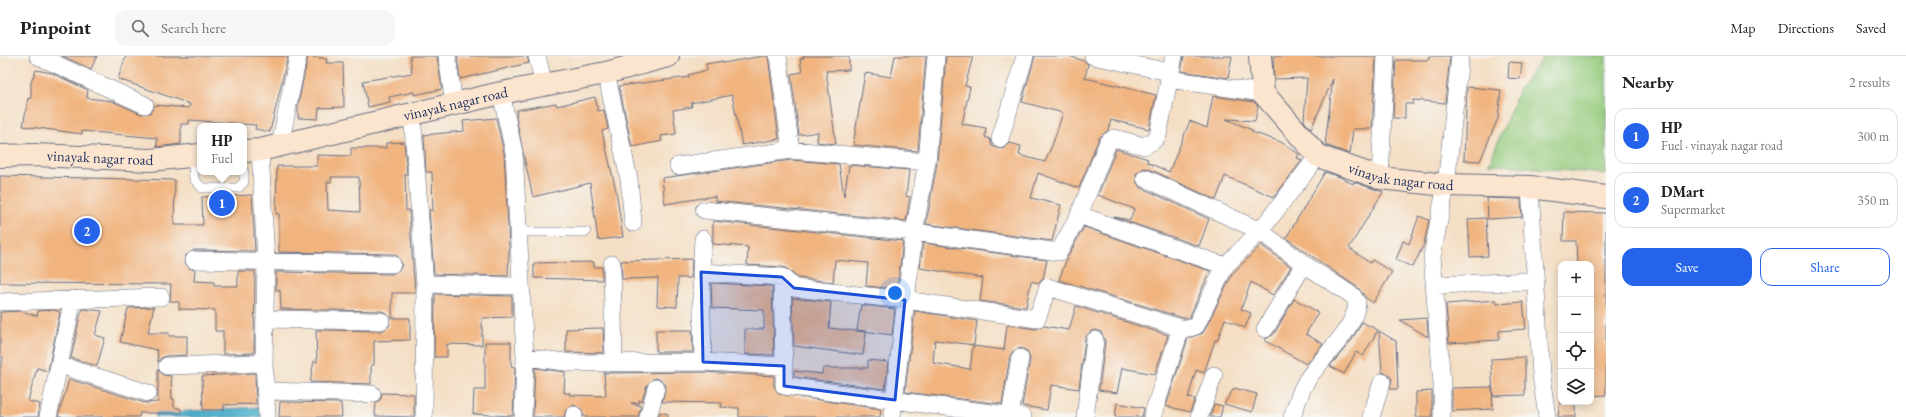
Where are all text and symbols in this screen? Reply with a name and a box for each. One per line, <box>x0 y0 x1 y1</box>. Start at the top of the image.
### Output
search box <box>115 10 395 46</box>
text: Pinpoint <box>20 15 91 40</box>
icon: search <box>129 17 151 39</box>
text: Search here <box>161 18 226 37</box>
text: Map <box>1730 19 1756 37</box>
text: Directions <box>1778 19 1834 37</box>
text: Saved <box>1856 19 1886 37</box>
text: Nearby <box>1622 71 1674 93</box>
text: 2 results <box>1849 74 1890 91</box>
street label: vinayak nagar road <box>401 82 510 125</box>
text: HP <box>1661 118 1682 137</box>
popup <box>197 123 247 175</box>
text: 1 <box>1633 128 1639 145</box>
text: 300 m <box>1858 128 1889 145</box>
text: HP <box>211 131 232 150</box>
text: Fuel · vinayak nagar road <box>1661 137 1783 154</box>
street label: vinayak nagar road <box>46 146 154 169</box>
text: Fuel <box>211 150 233 167</box>
street label: vinayak nagar road <box>1346 158 1454 194</box>
text: DMart <box>1661 182 1704 201</box>
pin: 1 <box>209 188 235 218</box>
text: 2 <box>1633 192 1639 209</box>
text: 350 m <box>1858 192 1889 209</box>
text: Supermarket <box>1661 201 1725 218</box>
pin: 2 <box>74 216 100 246</box>
button: Save <box>1622 248 1752 286</box>
button: Share <box>1760 248 1890 286</box>
map controls <box>1558 261 1594 405</box>
button: + <box>1558 261 1594 297</box>
your location <box>885 283 905 303</box>
button: − <box>1558 297 1594 333</box>
button: locate <box>1558 333 1594 369</box>
button: layers <box>1558 369 1594 405</box>

